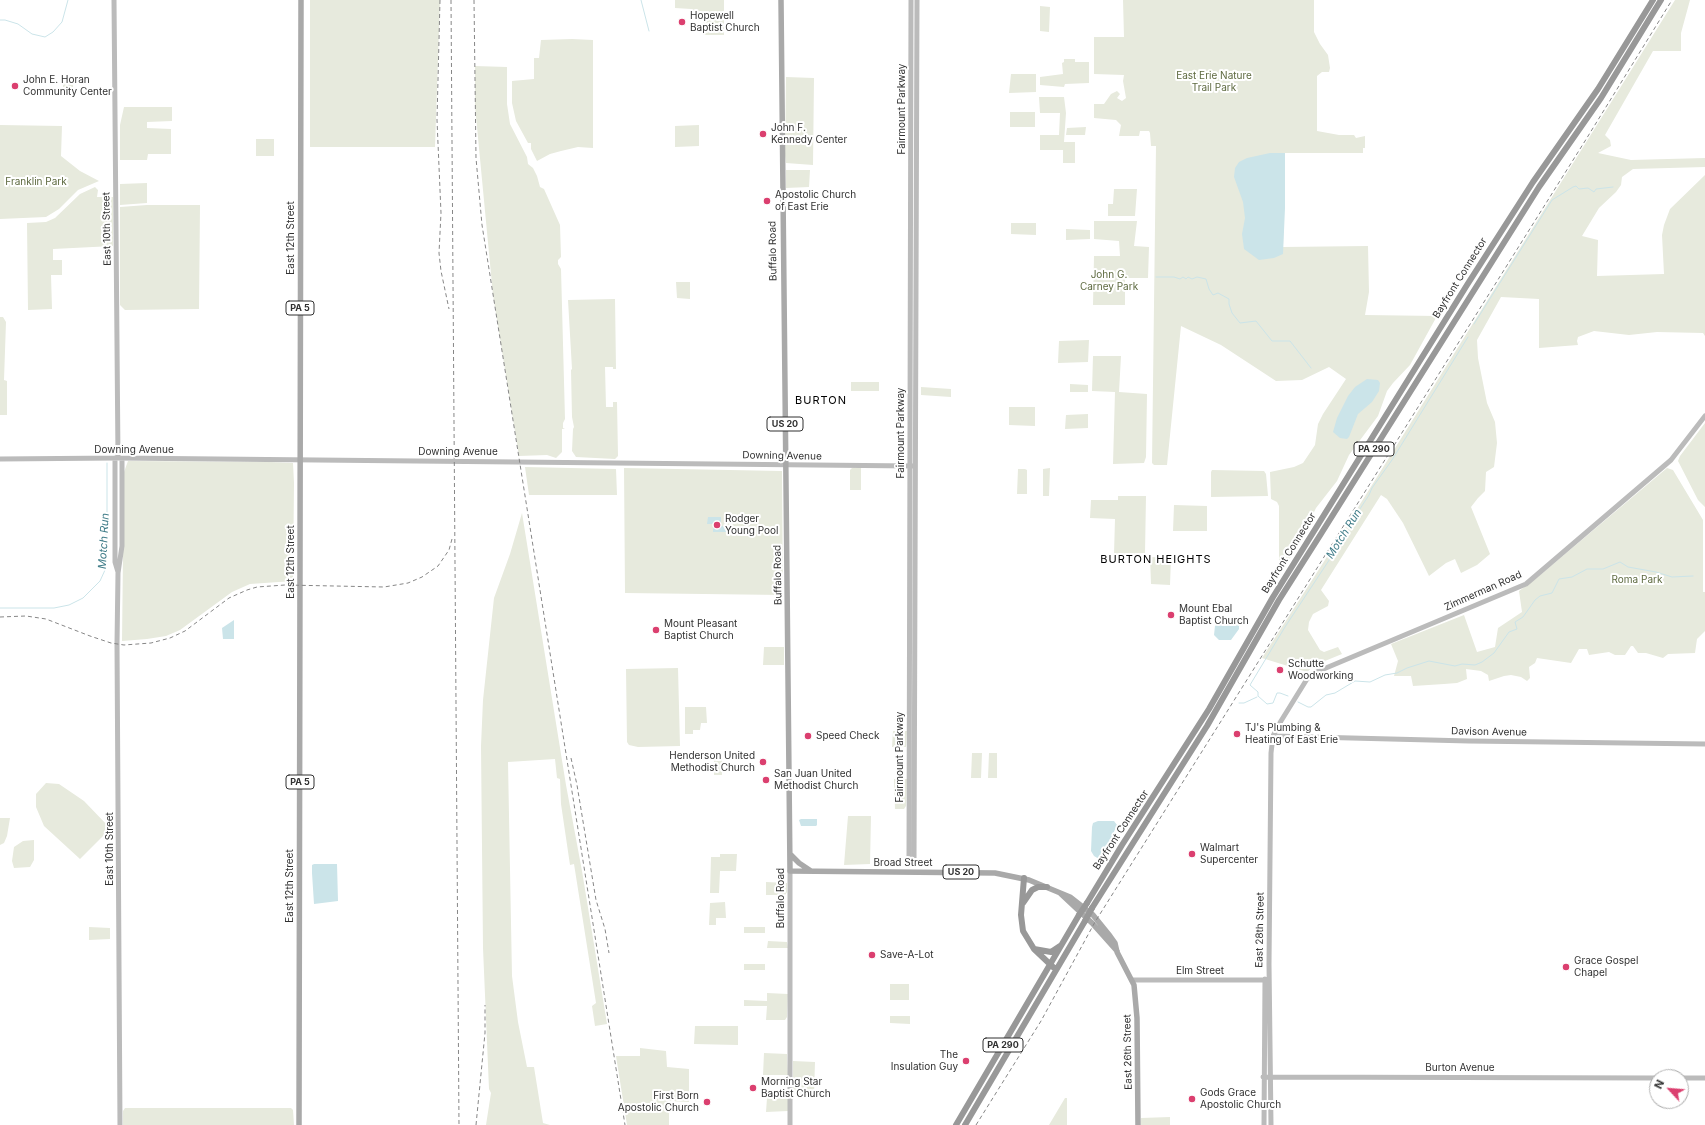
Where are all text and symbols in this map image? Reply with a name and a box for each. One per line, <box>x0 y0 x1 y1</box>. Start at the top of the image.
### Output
place label: Hopewell Baptist Church <box>690 10 760 34</box>
marker: Hopewell Baptist Church <box>677 17 687 27</box>
street label: Fairmount Parkway <box>896 64 908 154</box>
park label: East Erie Nature Trail Park <box>1176 70 1252 94</box>
place label: John E. Horan Community Center <box>23 74 112 98</box>
marker: John E. Horan Community Center <box>10 81 20 91</box>
place label: John F. Kennedy Center <box>771 122 847 146</box>
marker: John F. Kennedy Center <box>758 129 768 139</box>
park label: Franklin Park <box>5 176 67 188</box>
place label: Apostolic Church of East Erie <box>775 189 856 212</box>
street label: East 10th Street <box>100 192 114 266</box>
marker: Apostolic Church of East Erie <box>762 196 772 206</box>
street label: East 12th Street <box>285 201 297 275</box>
street label: Buffalo Road <box>766 221 780 281</box>
street label: Bayfront Connector <box>1430 236 1490 320</box>
park label: John G. Carney Park <box>1080 269 1138 292</box>
road number: PA 5 <box>286 301 314 315</box>
street label: Fairmount Parkway <box>895 388 907 478</box>
district label: BURTON <box>795 394 847 408</box>
road number: US 20 <box>767 417 803 431</box>
road number: PA 290 <box>1354 442 1394 456</box>
street label: Downing Avenue <box>94 444 174 456</box>
street label: Downing Avenue <box>418 446 498 458</box>
street label: Downing Avenue <box>742 449 822 463</box>
water label: Motch Run <box>1324 507 1364 561</box>
street label: Bayfront Connector <box>1259 511 1319 595</box>
water label: Motch Run <box>96 513 112 569</box>
place label: Rodger Young Pool <box>725 513 779 536</box>
marker: Rodger Young Pool <box>712 520 722 530</box>
street label: East 12th Street <box>285 525 297 599</box>
street label: Buffalo Road <box>771 545 785 605</box>
district label: BURTON HEIGHTS <box>1100 553 1212 567</box>
street label: Zimmerman Road <box>1443 569 1523 613</box>
park label: Roma Park <box>1612 574 1662 586</box>
place label: Mount Ebal Baptist Church <box>1179 603 1249 626</box>
marker: Mount Ebal Baptist Church <box>1166 610 1176 620</box>
place label: Mount Pleasant Baptist Church <box>664 618 737 642</box>
marker: Mount Pleasant Baptist Church <box>651 625 661 635</box>
place label: Schutte Woodworking <box>1288 658 1353 682</box>
marker: Schutte Woodworking <box>1275 665 1285 675</box>
street label: Fairmount Parkway <box>894 712 906 802</box>
place label: TJ's Plumbing & Heating of East Erie <box>1245 722 1338 746</box>
street label: Davison Avenue <box>1451 725 1527 739</box>
marker: TJ's Plumbing & Heating of East Erie <box>1232 729 1242 739</box>
place label: Speed Check <box>816 730 879 742</box>
marker: Speed Check <box>803 731 813 741</box>
place label: Henderson United Methodist Church <box>669 750 755 774</box>
marker: Henderson United Methodist Church <box>758 757 768 767</box>
place label: San Juan United Methodist Church <box>774 768 858 792</box>
road number: PA 5 <box>286 775 314 789</box>
marker: San Juan United Methodist Church <box>761 775 771 785</box>
street label: Bayfront Connector <box>1091 788 1151 872</box>
street label: East 10th Street <box>104 812 116 886</box>
place label: Walmart Supercenter <box>1200 842 1258 866</box>
street label: East 12th Street <box>284 849 296 923</box>
marker: Walmart Supercenter <box>1187 849 1197 859</box>
street label: Broad Street <box>873 857 933 869</box>
road number: US 20 <box>943 865 979 879</box>
street label: Buffalo Road <box>775 868 787 928</box>
street label: East 28th Street <box>1253 892 1267 968</box>
place label: Save-A-Lot <box>880 949 933 961</box>
marker: Save-A-Lot <box>867 950 877 960</box>
place label: Grace Gospel Chapel <box>1574 955 1638 978</box>
marker: Grace Gospel Chapel <box>1561 962 1571 972</box>
street label: Elm Street <box>1176 965 1224 977</box>
street label: East 26th Street <box>1121 1014 1135 1090</box>
road number: PA 290 <box>983 1038 1023 1052</box>
place label: The Insulation Guy <box>891 1049 958 1072</box>
marker: The Insulation Guy <box>961 1056 971 1066</box>
street label: Burton Avenue <box>1425 1062 1495 1074</box>
north arrow <box>1649 1069 1689 1109</box>
place label: Morning Star Baptist Church <box>761 1076 831 1100</box>
text: N <box>1651 1077 1667 1091</box>
marker: Morning Star Baptist Church <box>748 1083 758 1093</box>
place label: Gods Grace Apostolic Church <box>1200 1087 1281 1110</box>
place label: First Born Apostolic Church <box>618 1090 699 1114</box>
marker: Gods Grace Apostolic Church <box>1187 1094 1197 1104</box>
marker: First Born Apostolic Church <box>702 1097 712 1107</box>

